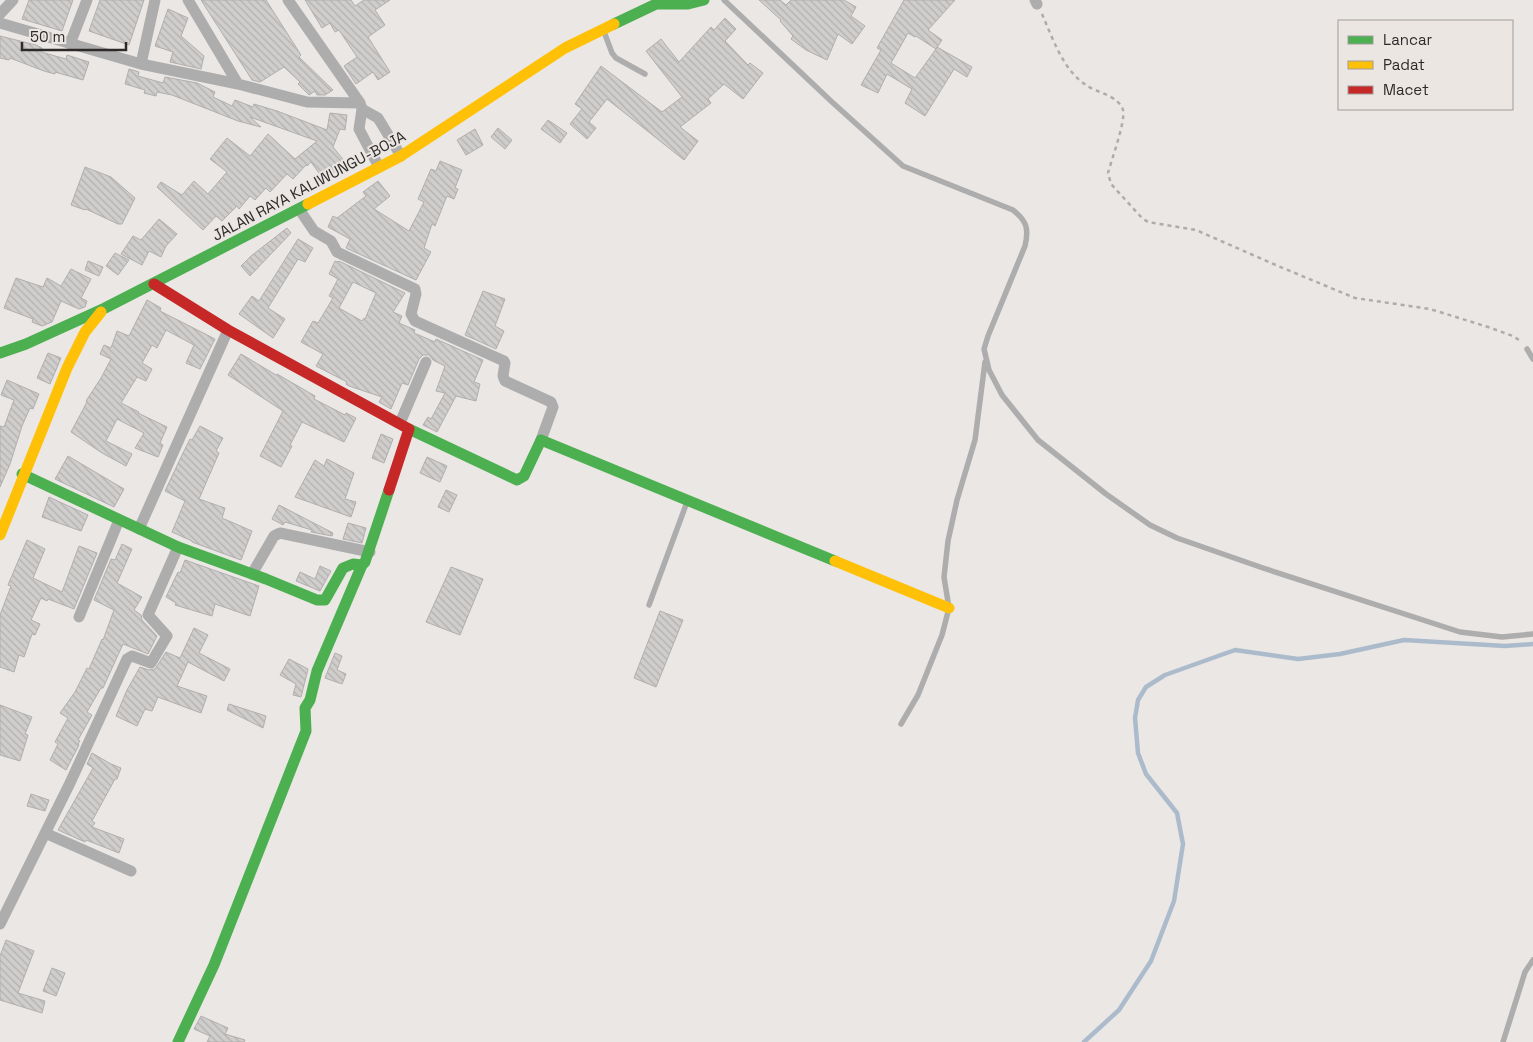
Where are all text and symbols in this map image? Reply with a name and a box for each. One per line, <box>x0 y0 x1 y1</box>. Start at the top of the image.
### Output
scale bar <box>22 20 126 52</box>
legend <box>1338 20 1513 110</box>
text: 50 m <box>30 27 65 46</box>
text: Lancar <box>1383 30 1433 49</box>
text: Padat <box>1383 55 1425 74</box>
text: Macet <box>1383 80 1429 99</box>
street label: JALAN RAYA KALIWUNGU-BOJA <box>209 126 409 245</box>

